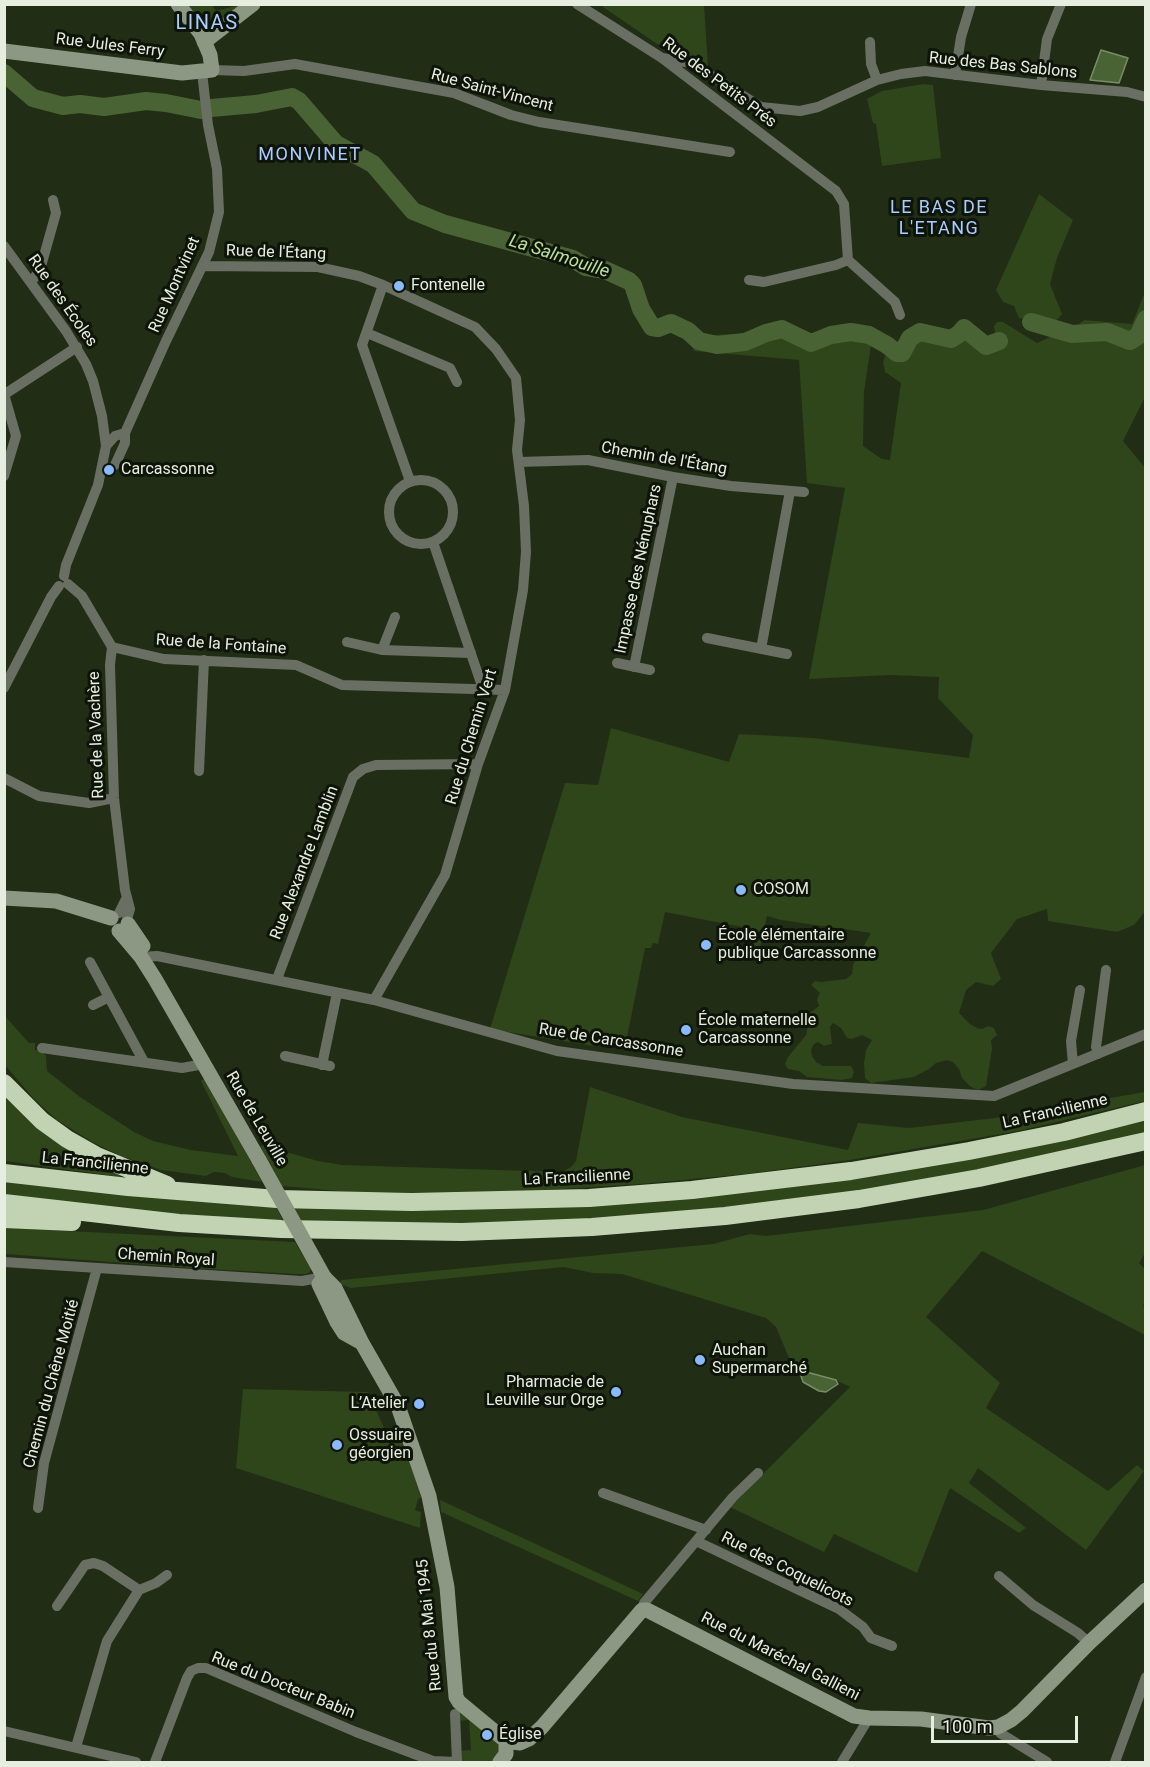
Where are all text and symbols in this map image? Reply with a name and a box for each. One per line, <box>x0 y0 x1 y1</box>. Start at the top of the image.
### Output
district label: LINAS <box>175 12 239 36</box>
street label: Rue Jules Ferry <box>55 30 165 62</box>
street label: Rue des Petits Prés <box>658 34 780 132</box>
street label: Rue des Bas Sablons <box>928 49 1078 83</box>
street label: Rue Saint-Vincent <box>429 65 555 117</box>
district label: MONVINET <box>258 144 362 166</box>
district label: LE BAS DE L'ETANG <box>890 197 988 240</box>
water label: La Salmouille <box>506 231 612 283</box>
street label: Rue Montvinet <box>145 234 205 336</box>
street label: Rue de l'Étang <box>226 242 326 264</box>
street label: Rue des Écoles <box>23 251 101 351</box>
place label: Fontenelle <box>411 276 485 296</box>
marker: Fontenelle <box>392 279 406 293</box>
street label: Chemin de l'Étang <box>600 438 728 480</box>
place label: Carcassonne <box>121 460 214 480</box>
marker: Carcassonne <box>102 463 116 477</box>
street label: Impasse des Nénuphars <box>612 483 666 655</box>
street label: Rue de la Fontaine <box>155 631 287 659</box>
street label: Rue du Chemin Vert <box>442 667 502 807</box>
street label: Rue de la Vachère <box>85 671 109 799</box>
street label: Rue Alexandre Lamblin <box>267 783 343 943</box>
place label: COSOM <box>753 880 809 900</box>
marker: COSOM <box>734 883 748 897</box>
place label: École élémentaire publique Carcassonne <box>718 926 876 964</box>
marker: École élémentaire publique Carcassonne <box>699 938 713 952</box>
place label: École maternelle Carcassonne <box>698 1011 816 1049</box>
street label: Rue de Carcassonne <box>537 1020 685 1062</box>
marker: École maternelle Carcassonne <box>679 1023 693 1037</box>
street label: Rue de Leuville <box>221 1068 291 1170</box>
street label: La Francilienne <box>1001 1091 1109 1133</box>
street label: La Francilienne <box>41 1149 149 1179</box>
street label: La Francilienne <box>523 1166 631 1190</box>
street label: Chemin Royal <box>117 1245 215 1271</box>
street label: Chemin du Chêne Moitié <box>20 1298 84 1470</box>
place label: Auchan Supermarché <box>712 1341 807 1379</box>
marker: Auchan Supermarché <box>693 1353 707 1367</box>
place label: Pharmacie de Leuville sur Orge <box>486 1373 604 1411</box>
marker: Pharmacie de Leuville sur Orge <box>609 1385 623 1399</box>
place label: L’Atelier <box>350 1394 407 1414</box>
marker: L’Atelier <box>412 1397 426 1411</box>
place label: Ossuaire géorgien <box>349 1426 412 1464</box>
marker: Ossuaire géorgien <box>330 1438 344 1452</box>
street label: Rue des Coquelicots <box>718 1528 856 1612</box>
street label: Rue du 8 Mai 1945 <box>414 1558 446 1692</box>
street label: Rue du Maréchal Gallieni <box>697 1609 863 1705</box>
street label: Rue du Docteur Babin <box>208 1648 358 1724</box>
scale bar <box>934 1704 1081 1742</box>
text: 100 m <box>942 1716 993 1737</box>
place label: Église <box>499 1725 541 1745</box>
marker: Église <box>480 1728 494 1742</box>

